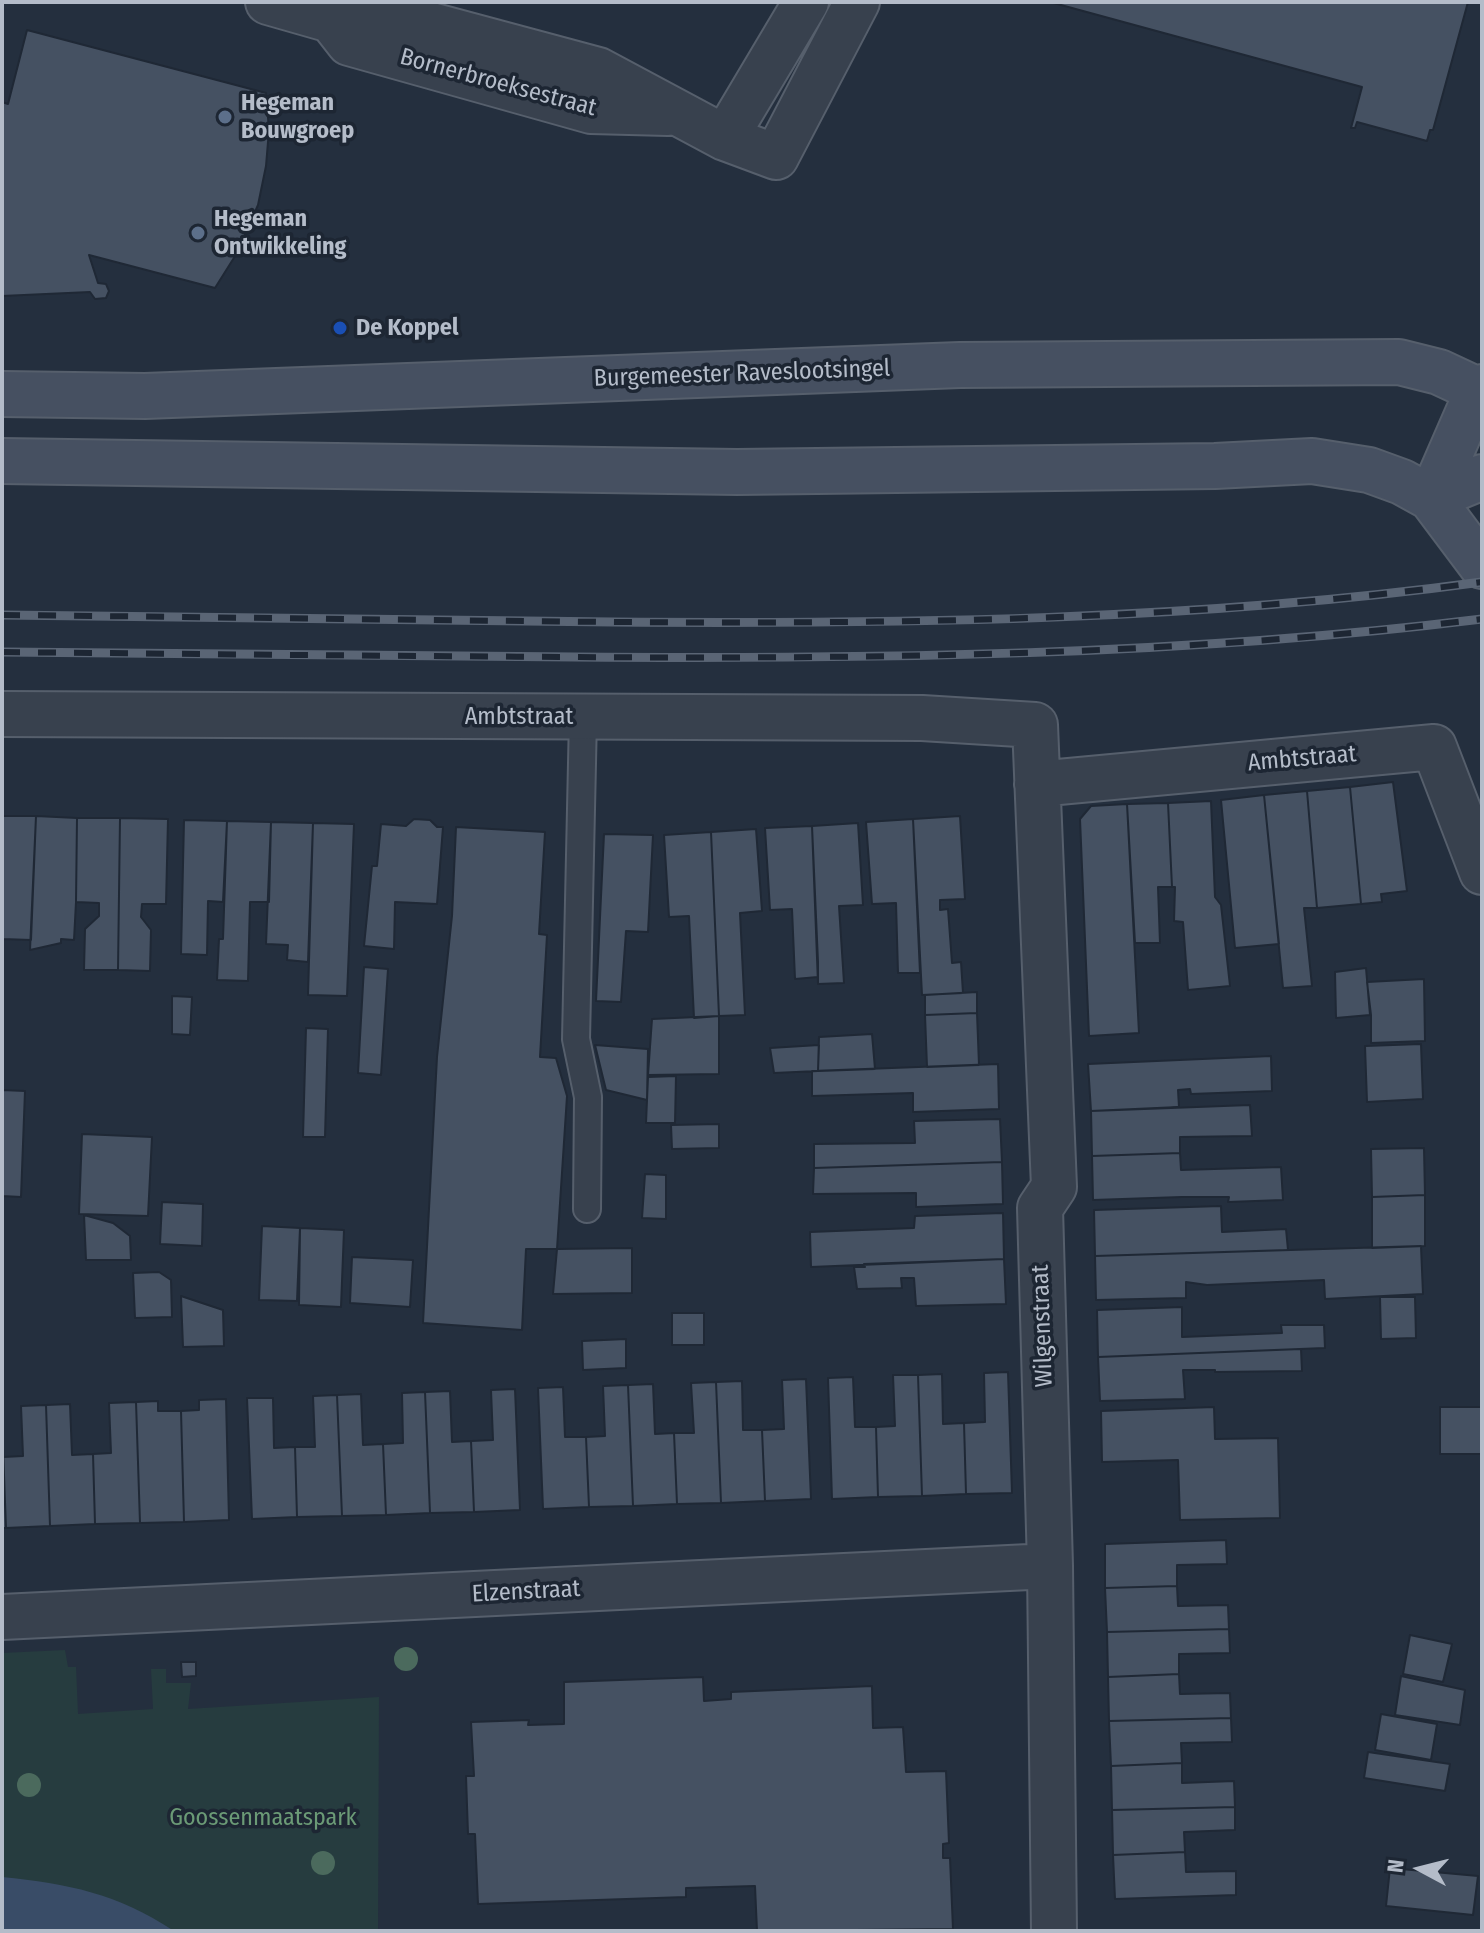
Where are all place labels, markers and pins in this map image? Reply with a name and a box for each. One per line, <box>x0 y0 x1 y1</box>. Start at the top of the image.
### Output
place label: Hegeman Bouwgroep <box>241 89 354 145</box>
marker: Hegeman Bouwgroep <box>216 108 234 126</box>
place label: Hegeman Ontwikkeling <box>214 205 346 261</box>
marker: Hegeman Ontwikkeling <box>189 224 207 242</box>
place label: De Koppel <box>356 314 459 342</box>
marker: De Koppel <box>331 319 349 337</box>

